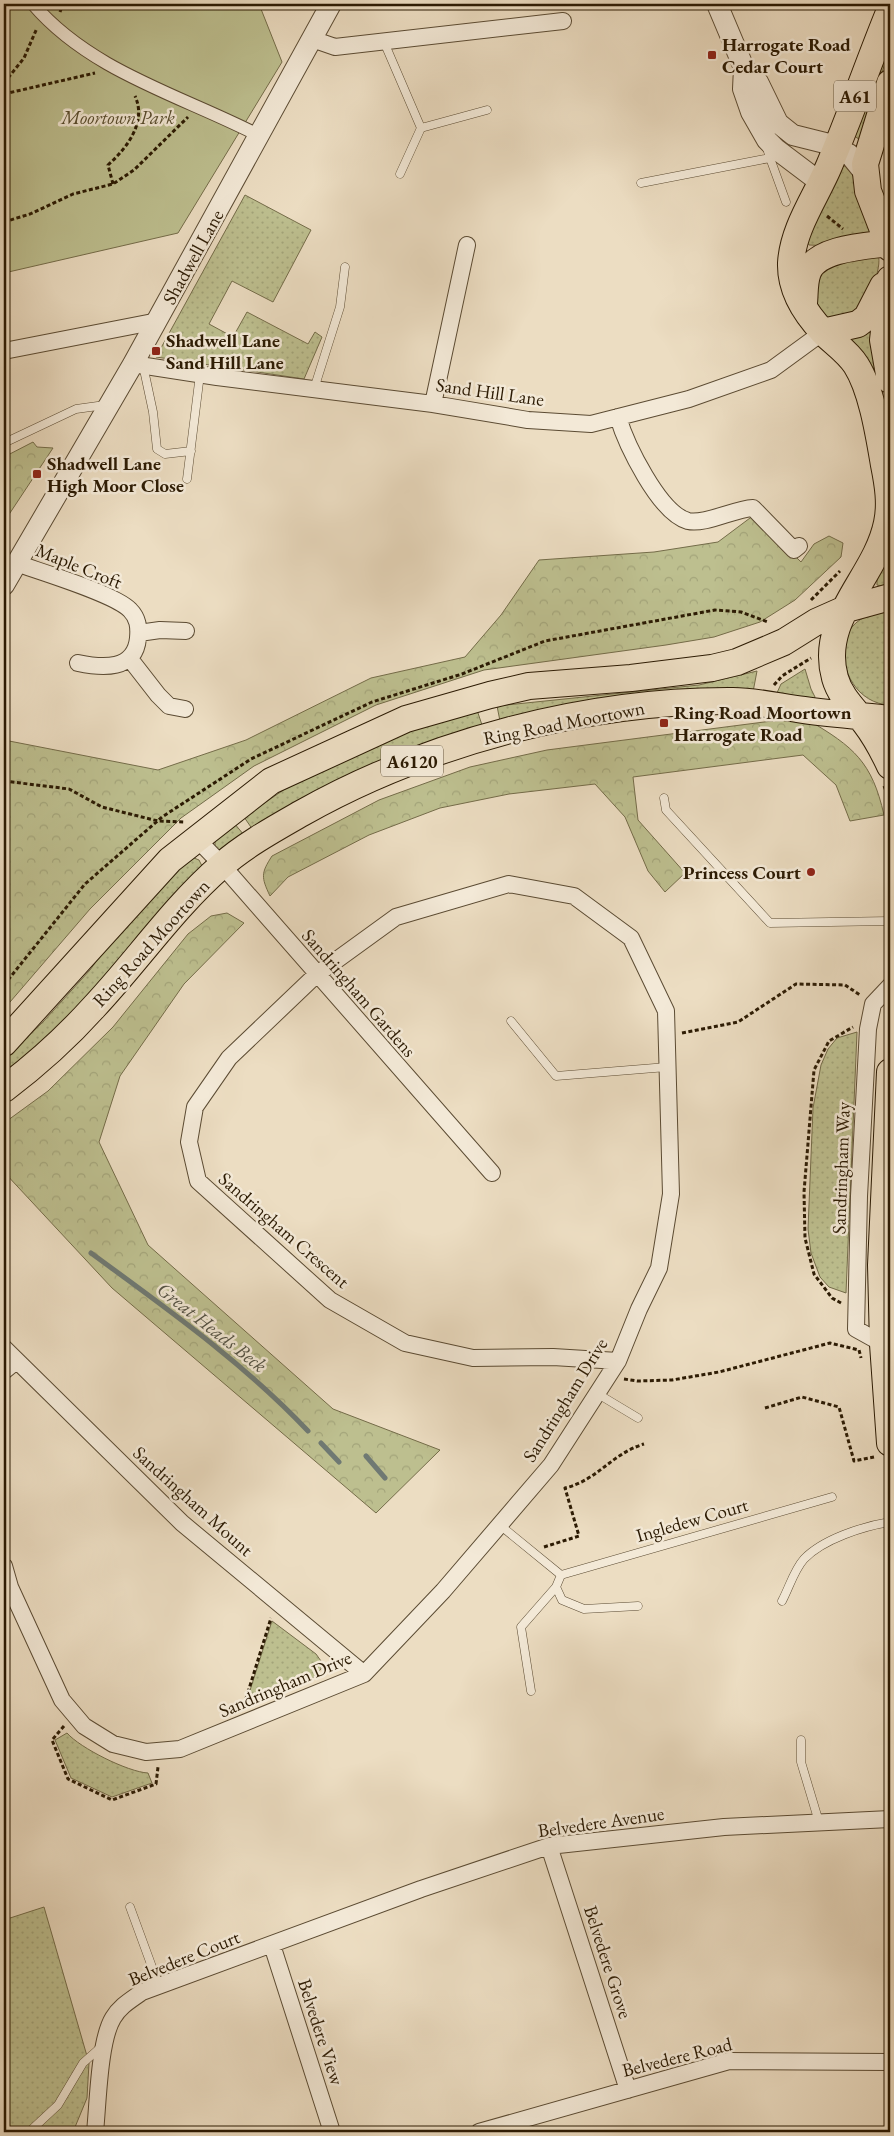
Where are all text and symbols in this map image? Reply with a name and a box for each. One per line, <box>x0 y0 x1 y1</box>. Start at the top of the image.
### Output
place label: Harrogate Road Cedar Court <box>722 32 851 79</box>
marker: Harrogate Road Cedar Court <box>706 49 718 61</box>
road number: A61 <box>834 80 876 112</box>
park label: Moortown Park <box>60 105 175 130</box>
street label: Shadwell Lane <box>157 205 229 309</box>
place label: Shadwell Lane Sand Hill Lane <box>166 328 284 375</box>
marker: Shadwell Lane Sand Hill Lane <box>150 345 162 357</box>
street label: Sand Hill Lane <box>434 372 546 412</box>
place label: Shadwell Lane High Moor Close <box>47 451 184 498</box>
marker: Shadwell Lane High Moor Close <box>31 468 43 480</box>
street label: Maple Croft <box>32 537 126 595</box>
street label: Ring Road Moortown <box>481 695 647 751</box>
place label: Ring Road Moortown Harrogate Road <box>674 700 852 747</box>
marker: Ring Road Moortown Harrogate Road <box>658 717 670 729</box>
road number: A6120 <box>381 746 443 776</box>
place label: Princess Court <box>683 860 801 885</box>
marker: Princess Court <box>805 866 817 878</box>
street label: Ring Road Moortown <box>87 874 215 1012</box>
street label: Sandringham Gardens <box>296 924 422 1062</box>
street label: Sandringham Way <box>826 1101 856 1235</box>
street label: Sandringham Crescent <box>213 1166 355 1294</box>
water label: Great Heads Beck <box>152 1276 272 1378</box>
street label: Sandringham Drive <box>517 1333 613 1467</box>
street label: Sandringham Mount <box>128 1440 258 1562</box>
street label: Ingledew Court <box>633 1492 751 1548</box>
street label: Sandringham Drive <box>215 1645 355 1723</box>
street label: Belvedere Avenue <box>536 1801 666 1843</box>
street label: Belvedere Grove <box>578 1902 638 2022</box>
street label: Belvedere Court <box>125 1924 243 1992</box>
street label: Belvedere View <box>292 1976 350 2089</box>
street label: Belvedere Road <box>619 2031 735 2083</box>

